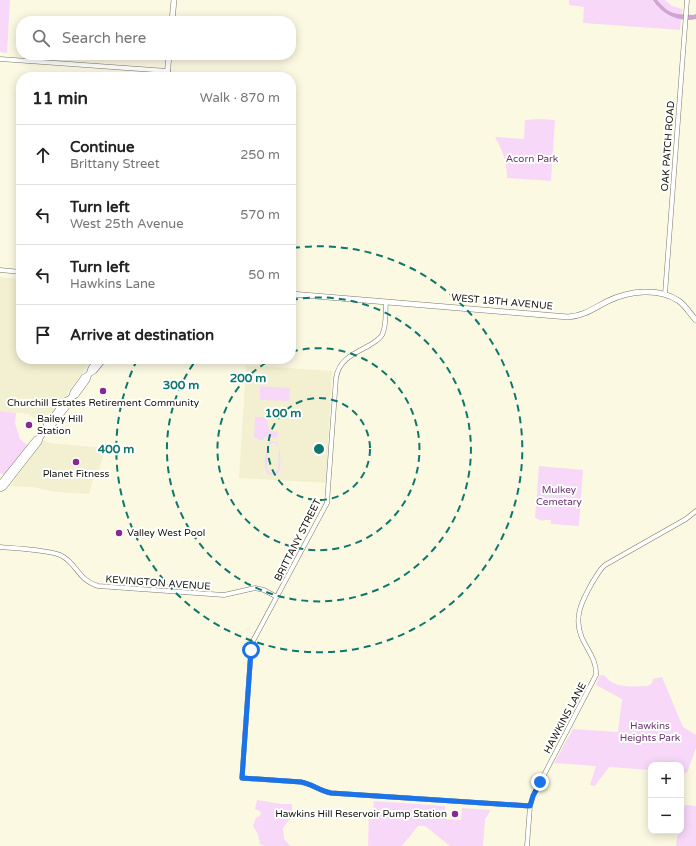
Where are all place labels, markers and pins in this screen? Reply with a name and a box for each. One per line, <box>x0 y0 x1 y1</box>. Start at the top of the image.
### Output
marker: Churchill Estates Retirement Community <box>98 386 108 396</box>
place label: Churchill Estates Retirement Community <box>7 397 200 409</box>
place label: Bailey Hill Station <box>37 413 83 437</box>
marker: Bailey Hill Station <box>24 420 34 430</box>
centre of rings <box>312 442 326 456</box>
marker: Planet Fitness <box>71 457 81 467</box>
place label: Planet Fitness <box>43 468 109 480</box>
place label: Valley West Pool <box>127 527 205 539</box>
marker: Valley West Pool <box>114 528 124 538</box>
place label: Hawkins Hill Reservoir Pump Station <box>275 808 447 820</box>
marker: Hawkins Hill Reservoir Pump Station <box>450 809 460 819</box>

